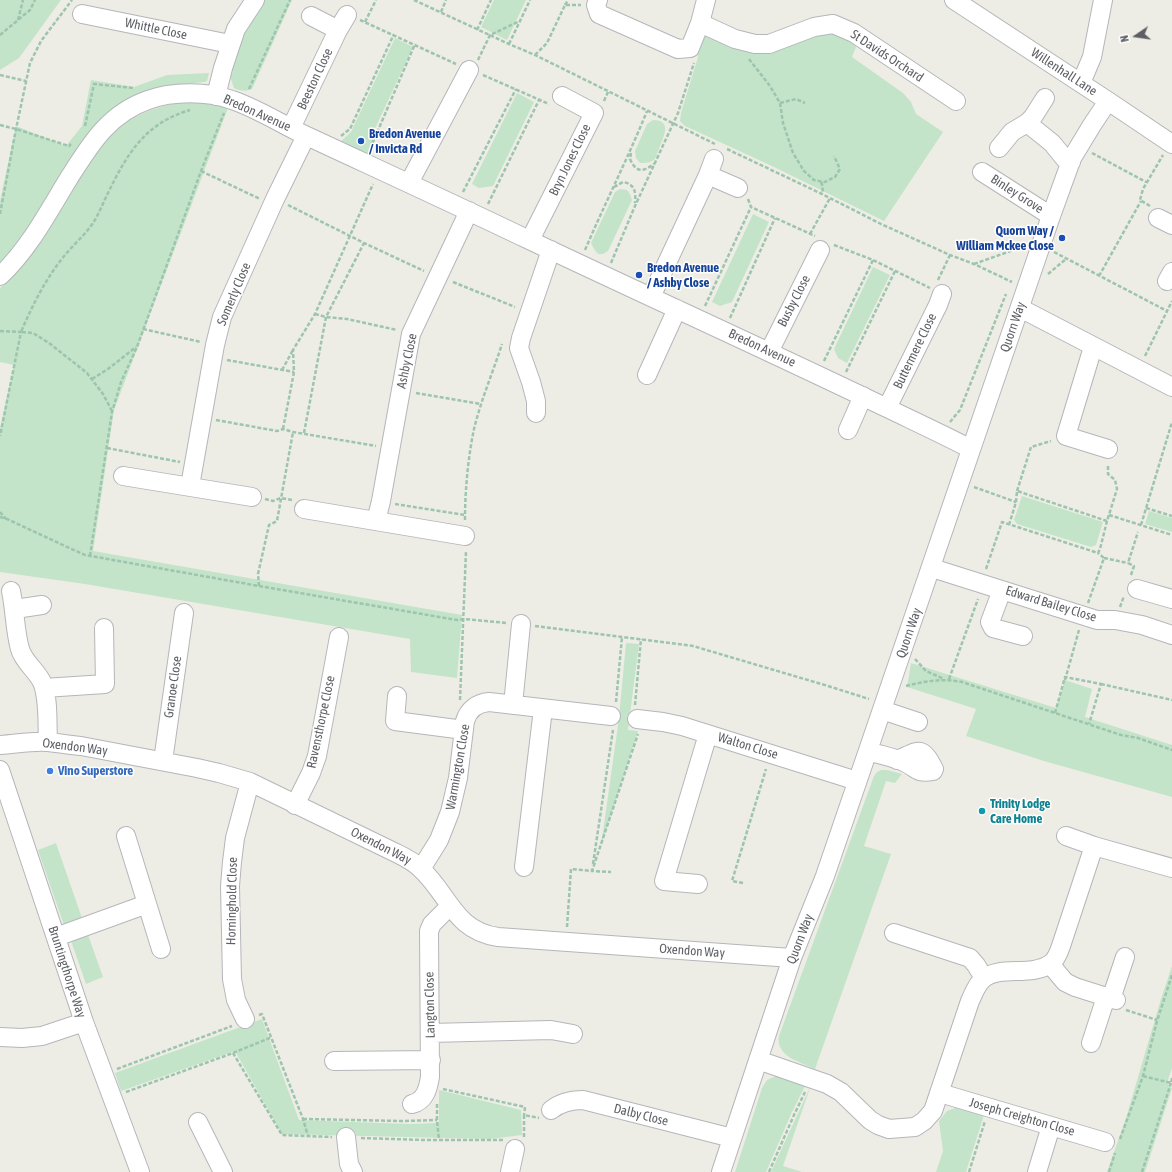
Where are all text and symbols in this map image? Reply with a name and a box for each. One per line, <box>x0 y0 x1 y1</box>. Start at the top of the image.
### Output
street label: Whittle Close <box>124 15 188 43</box>
north arrow <box>1116 16 1156 56</box>
street label: St Davids Orchard <box>848 27 926 85</box>
text: N <box>1118 34 1131 43</box>
street label: Willenhall Lane <box>1028 45 1100 99</box>
street label: Beeston Close <box>294 46 336 112</box>
street label: Bredon Avenue <box>221 91 293 135</box>
street label: Bryn Jones Close <box>546 122 594 198</box>
place label: Bredon Avenue / Invicta Rd <box>369 126 441 157</box>
marker: Bredon Avenue / Invicta Rd <box>356 136 366 146</box>
street label: Binley Grove <box>988 171 1046 217</box>
place label: Quorn Way / William Mckee Close <box>956 223 1054 254</box>
marker: Quorn Way / William Mckee Close <box>1057 233 1067 243</box>
street label: Somerly Close <box>214 260 254 328</box>
place label: Bredon Avenue / Ashby Close <box>647 260 719 291</box>
marker: Bredon Avenue / Ashby Close <box>634 270 644 280</box>
street label: Busby Close <box>774 273 814 329</box>
street label: Quorn Way <box>997 300 1029 354</box>
street label: Buttermere Close <box>890 311 940 391</box>
street label: Bredon Avenue <box>726 326 798 370</box>
street label: Ashby Close <box>394 332 420 390</box>
street label: Edward Bailey Close <box>1004 583 1098 625</box>
street label: Quorn Way <box>893 606 925 660</box>
street label: Granoe Close <box>161 655 185 719</box>
street label: Ravensthorpe Close <box>304 674 338 770</box>
street label: Warmington Close <box>443 723 473 811</box>
street label: Walton Close <box>716 729 780 763</box>
street label: Oxendon Way <box>41 735 109 759</box>
place label: Vino Superstore <box>58 763 133 779</box>
marker: Vino Superstore <box>45 766 55 776</box>
place label: Trinity Lodge Care Home <box>990 796 1050 827</box>
marker: Trinity Lodge Care Home <box>977 806 987 816</box>
street label: Oxendon Way <box>348 824 414 868</box>
street label: Horninghold Close <box>223 857 241 945</box>
street label: Quorn Way <box>783 912 817 966</box>
street label: Bruntingthorpe Way <box>45 924 89 1020</box>
street label: Oxendon Way <box>659 941 725 961</box>
street label: Langton Close <box>422 972 438 1038</box>
street label: Joseph Creighton Close <box>967 1094 1077 1140</box>
street label: Dalby Close <box>612 1101 670 1129</box>

